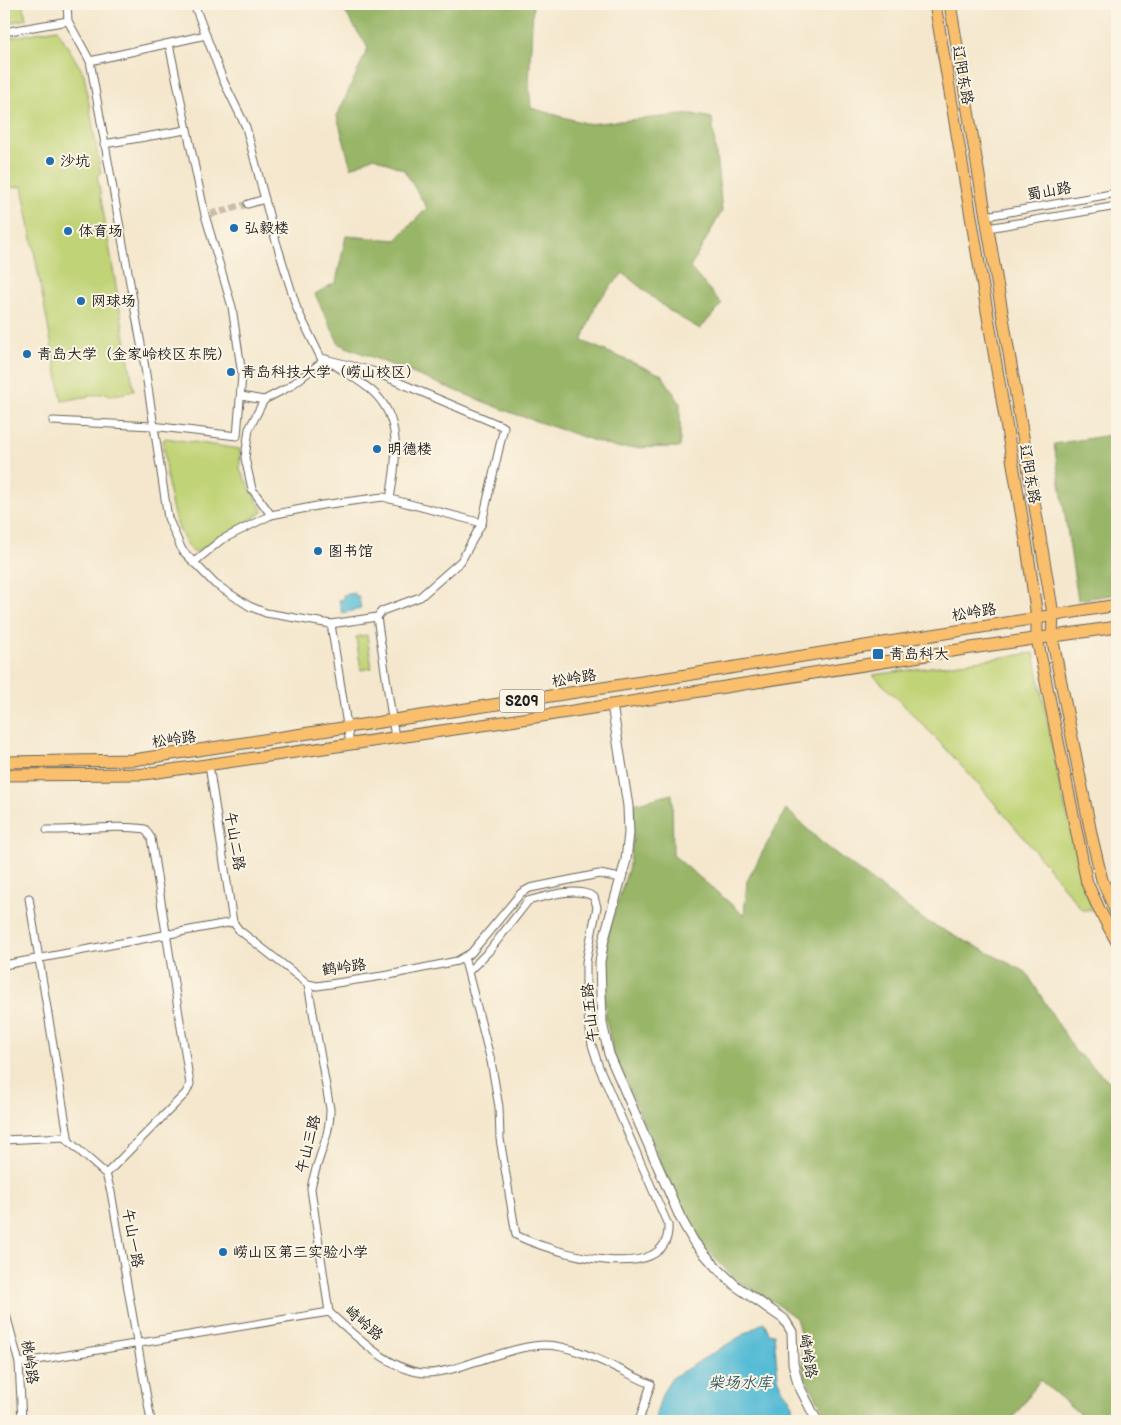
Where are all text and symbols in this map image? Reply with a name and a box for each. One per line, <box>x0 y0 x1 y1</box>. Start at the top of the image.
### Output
street label: 辽阳东路 <box>948 44 977 106</box>
place label: 沙坑 <box>60 152 90 171</box>
marker: 沙坑 <box>44 155 56 167</box>
street label: 蜀山路 <box>1025 178 1073 205</box>
place label: 弘毅楼 <box>244 219 289 238</box>
place label: 体育场 <box>78 222 123 241</box>
marker: 弘毅楼 <box>228 222 240 234</box>
marker: 体育场 <box>62 225 74 237</box>
place label: 网球场 <box>91 292 136 311</box>
marker: 网球场 <box>75 295 87 307</box>
place label: 青岛大学（金家岭校区东院） <box>37 345 232 364</box>
marker: 青岛大学（金家岭校区东院） <box>21 348 33 360</box>
place label: 青岛科技大学（崂山校区） <box>241 363 421 382</box>
marker: 青岛科技大学（崂山校区） <box>225 366 237 378</box>
place label: 明德楼 <box>387 440 432 459</box>
marker: 明德楼 <box>371 443 383 455</box>
street label: 辽阳东路 <box>1015 443 1044 505</box>
place label: 图书馆 <box>328 542 373 561</box>
marker: 图书馆 <box>312 545 324 557</box>
street label: 松岭路 <box>950 600 998 625</box>
place label: 青岛科大 <box>889 645 949 664</box>
marker: 青岛科大 <box>871 647 885 661</box>
street label: 松岭路 <box>550 666 598 691</box>
road number: S209 <box>500 689 544 712</box>
street label: 松岭路 <box>150 727 198 752</box>
street label: 午山二路 <box>220 810 249 872</box>
street label: 鹤岭路 <box>320 955 368 980</box>
street label: 午山五路 <box>578 982 603 1044</box>
street label: 午山三路 <box>292 1113 325 1176</box>
street label: 午山一路 <box>118 1207 147 1269</box>
place label: 崂山区第三实验小学 <box>233 1243 368 1262</box>
marker: 崂山区第三实验小学 <box>217 1246 229 1258</box>
street label: 崎岭路 <box>340 1302 387 1345</box>
street label: 崎岭路 <box>794 1332 821 1380</box>
street label: 桃岭路 <box>17 1338 42 1386</box>
water label: 柴场水库 <box>708 1374 774 1393</box>

